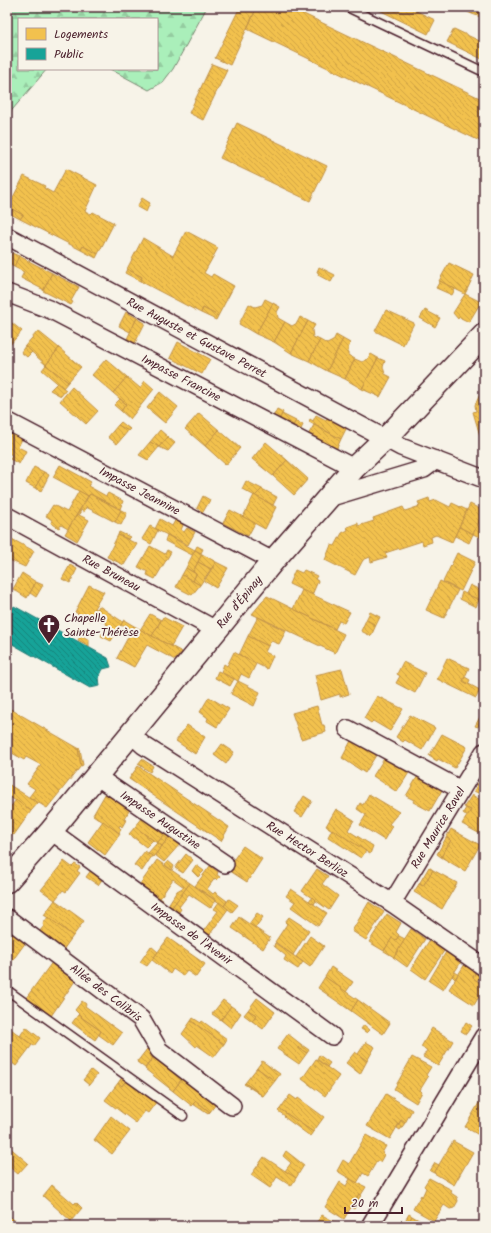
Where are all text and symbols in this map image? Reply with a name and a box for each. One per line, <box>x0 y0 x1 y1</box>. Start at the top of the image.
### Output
legend <box>18 18 158 70</box>
text: Logements <box>54 25 108 44</box>
text: Public <box>54 45 84 64</box>
street label: Rue Auguste et Gustave Perret <box>123 293 270 383</box>
street label: Impasse Francine <box>138 350 225 407</box>
street label: Impasse Jeannine <box>96 462 184 521</box>
street label: Rue Bruneau <box>79 550 144 597</box>
street label: Rue d'Épinay <box>212 571 268 633</box>
place label: Chapelle Sainte-Thérèse <box>64 609 139 642</box>
church icon: Chapelle Sainte-Thérèse <box>36 612 62 645</box>
street label: Rue Maurice Ravel <box>406 784 470 873</box>
street label: Impasse Augustine <box>116 786 205 855</box>
street label: Rue Hector Berlioz <box>262 816 352 883</box>
street label: Impasse de l'Avenir <box>146 898 237 971</box>
street label: Allée des Colibris <box>65 959 146 1027</box>
scale bar <box>345 1189 402 1215</box>
text: 20 m <box>351 1194 379 1213</box>

